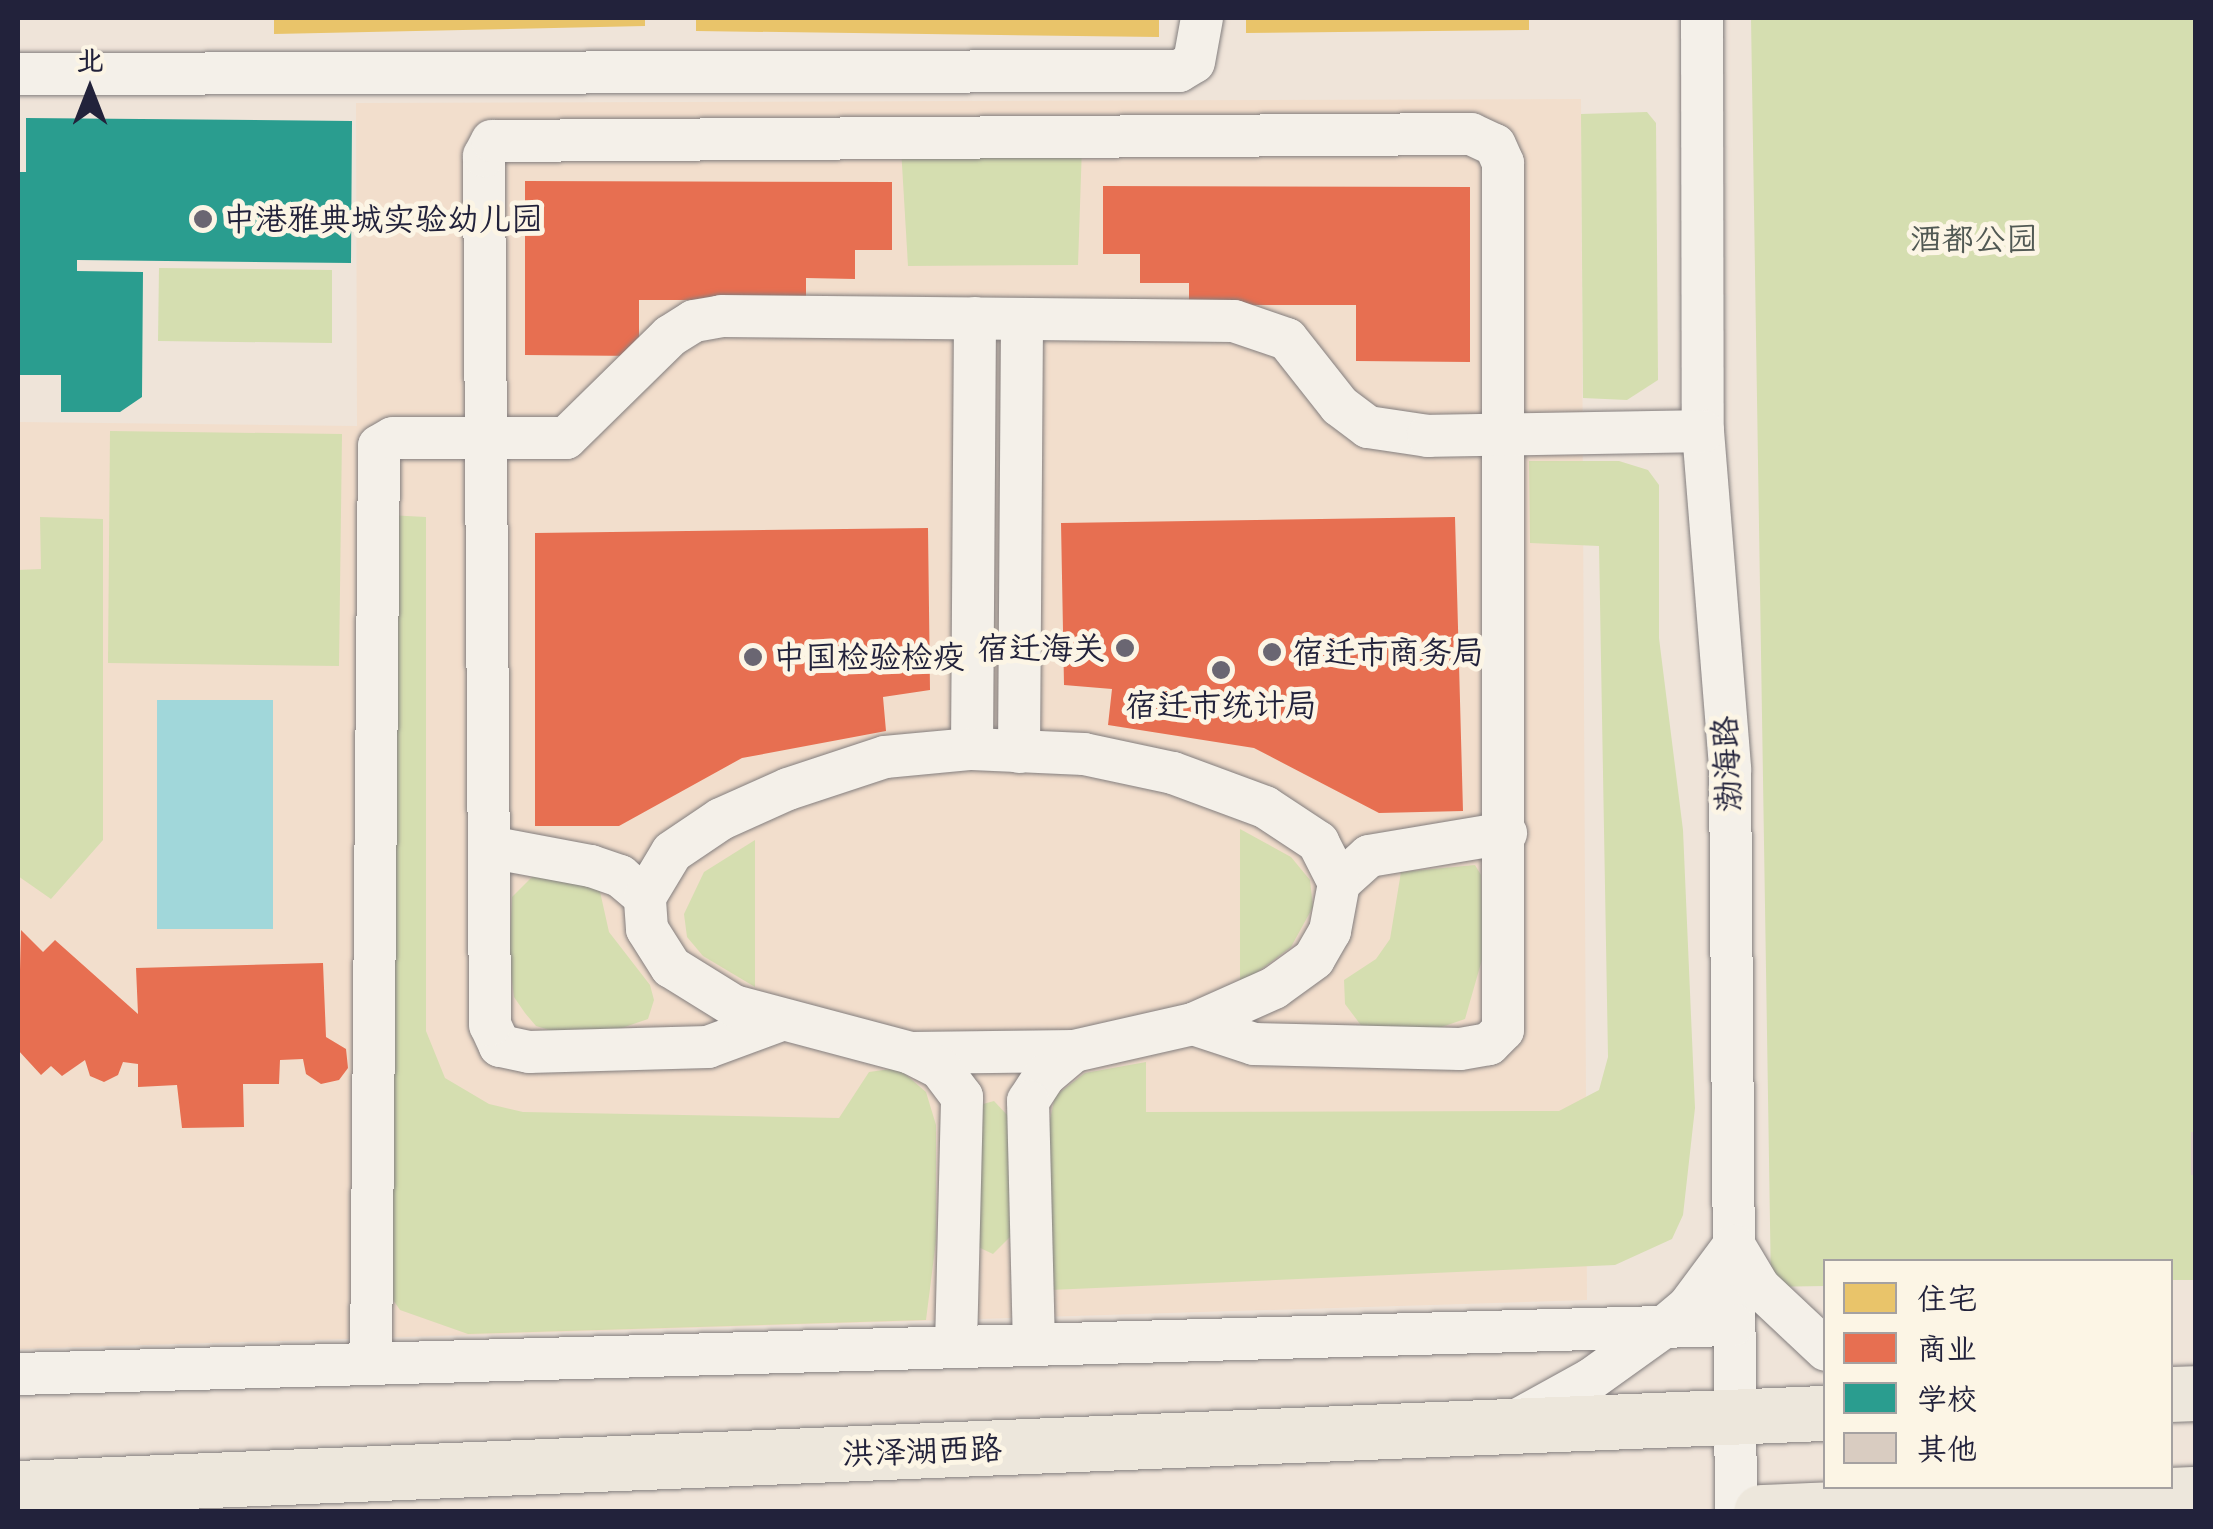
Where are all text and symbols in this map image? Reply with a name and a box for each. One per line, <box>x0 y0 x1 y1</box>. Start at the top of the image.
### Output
north arrow <box>40 40 140 140</box>
text: 北 <box>76 43 104 77</box>
place label: 中港雅典城实验幼儿园 <box>223 200 543 238</box>
marker: 中港雅典城实验幼儿园 <box>192 208 214 230</box>
park label: 酒都公园 <box>1910 220 2038 258</box>
place label: 宿迁海关 <box>977 629 1105 667</box>
place label: 宿迁市商务局 <box>1292 633 1484 671</box>
marker: 宿迁海关 <box>1114 637 1136 659</box>
place label: 中国检验检疫 <box>773 638 965 676</box>
marker: 宿迁市商务局 <box>1261 641 1283 663</box>
marker: 中国检验检疫 <box>742 646 764 668</box>
marker: 宿迁市统计局 <box>1210 659 1232 681</box>
place label: 宿迁市统计局 <box>1125 686 1317 724</box>
street label: 渤海路 <box>1705 715 1749 813</box>
legend <box>1823 1259 2173 1489</box>
text: 住宅 <box>1917 1280 1977 1317</box>
text: 商业 <box>1917 1330 1977 1367</box>
text: 学校 <box>1917 1380 1977 1417</box>
street label: 洪泽湖西路 <box>841 1429 1003 1473</box>
text: 其他 <box>1917 1430 1977 1467</box>

